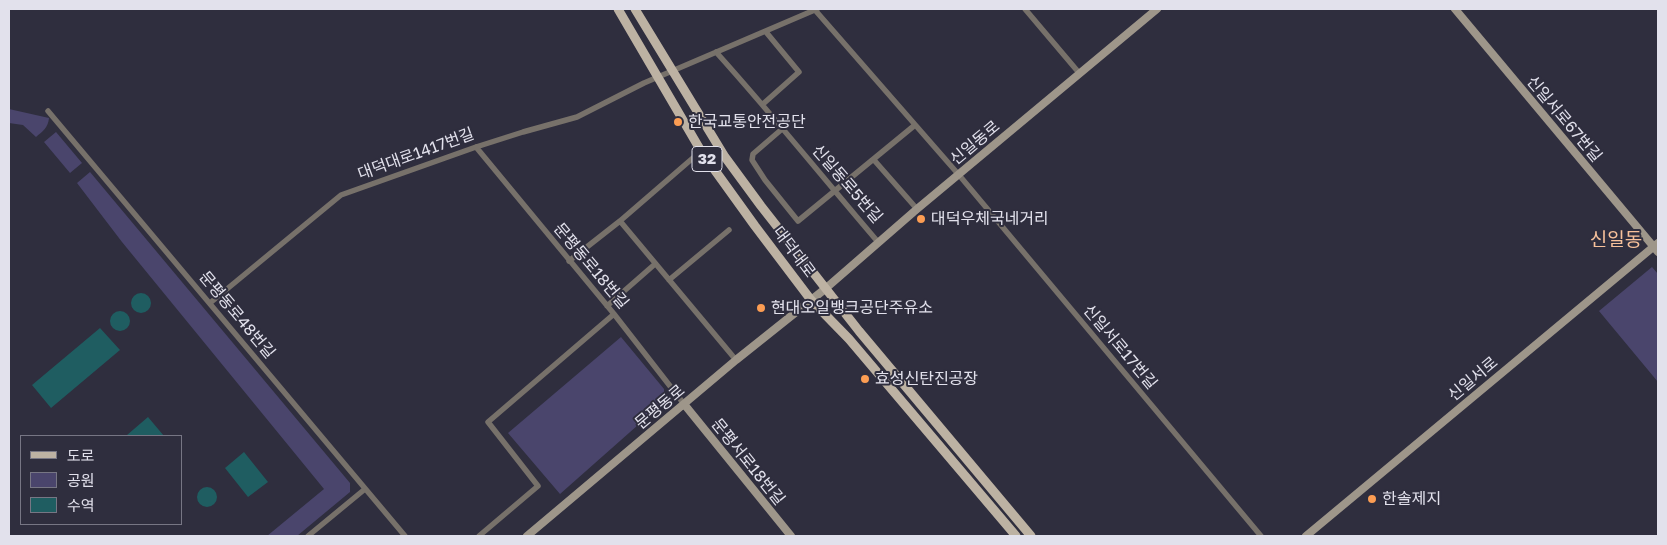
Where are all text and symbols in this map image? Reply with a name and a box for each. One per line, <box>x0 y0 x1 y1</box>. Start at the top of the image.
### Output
street label: 신일서로67번길 <box>1522 72 1606 166</box>
place label: 한국교통안전공단 <box>688 112 806 132</box>
marker: 한국교통안전공단 <box>672 116 684 128</box>
street label: 신일동로 <box>946 117 1004 169</box>
street label: 대덕대로1417번길 <box>355 124 477 184</box>
street label: 신일동로5번길 <box>808 141 886 227</box>
road number: 32 <box>692 146 722 172</box>
place label: 대덕우체국네거리 <box>931 209 1049 229</box>
marker: 대덕우체국네거리 <box>915 213 927 225</box>
street label: 문평동로18번길 <box>550 219 632 313</box>
street label: 대덕대로 <box>769 223 819 281</box>
district label: 신일동 <box>1590 229 1642 251</box>
street label: 문평동로48번길 <box>195 268 279 362</box>
place label: 현대오일뱅크공단주유소 <box>771 298 933 318</box>
street label: 신일서로17번길 <box>1079 301 1161 393</box>
marker: 현대오일뱅크공단주유소 <box>755 302 767 314</box>
street label: 신일서로 <box>1444 353 1502 405</box>
place label: 효성신탄진공장 <box>875 369 978 389</box>
marker: 효성신탄진공장 <box>859 373 871 385</box>
street label: 문평동로 <box>631 381 689 433</box>
street label: 문평서로18번길 <box>707 415 789 509</box>
legend <box>20 435 182 525</box>
text: 도로 <box>67 446 95 464</box>
text: 공원 <box>67 471 95 489</box>
place label: 한솔제지 <box>1382 489 1441 509</box>
marker: 한솔제지 <box>1366 493 1378 505</box>
text: 수역 <box>67 496 95 514</box>

